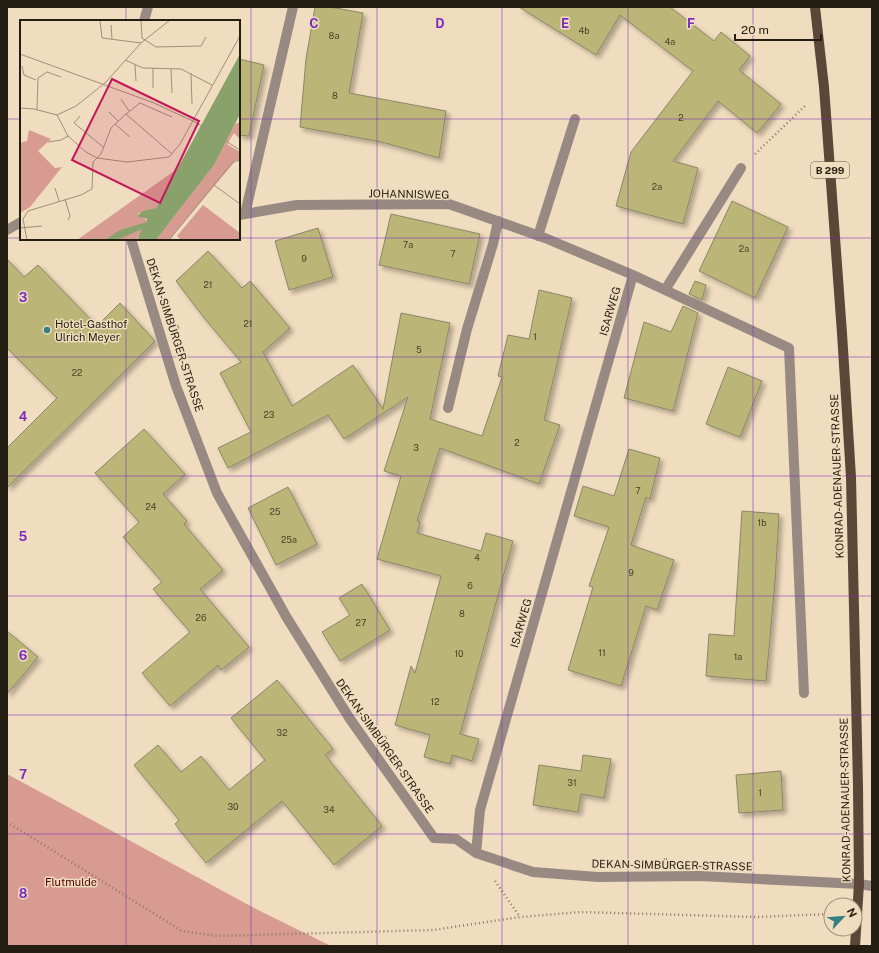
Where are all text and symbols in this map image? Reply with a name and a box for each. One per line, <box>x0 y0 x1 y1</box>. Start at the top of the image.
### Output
text: C <box>309 16 319 31</box>
text: D <box>435 16 445 31</box>
text: E <box>561 16 569 31</box>
text: F <box>687 16 695 31</box>
scale bar <box>735 16 821 42</box>
inset map <box>20 20 240 240</box>
text: 20 m <box>741 23 769 37</box>
house number: 4b <box>578 25 590 36</box>
house number: 8a <box>329 30 339 41</box>
house number: 4a <box>665 36 675 47</box>
house number: 8 <box>332 90 338 101</box>
house number: 2 <box>678 112 684 123</box>
road number: B 299 <box>811 162 849 178</box>
house number: 2a <box>652 181 662 192</box>
street label: JOHANNISWEG <box>369 187 449 201</box>
house number: 7a <box>403 239 413 250</box>
house number: 2a <box>739 243 749 254</box>
house number: 7 <box>450 248 456 259</box>
house number: 9 <box>301 253 307 264</box>
street label: DEKAN-SIMBÜRGER-STRASSE <box>144 256 207 414</box>
house number: 21 <box>203 279 213 290</box>
street label: ISARWEG <box>597 285 623 337</box>
text: 3 <box>19 290 28 305</box>
place label: Hotel-Gasthof Ulrich Meyer <box>55 318 128 343</box>
house number: 21 <box>243 318 253 329</box>
marker: Hotel-Gasthof Ulrich Meyer <box>42 325 52 335</box>
house number: 1 <box>533 331 537 342</box>
house number: 5 <box>416 344 422 355</box>
house number: 22 <box>72 367 82 378</box>
street label: KONRAD-ADENAUER-STRASSE <box>828 393 846 558</box>
text: 4 <box>19 409 28 424</box>
house number: 23 <box>263 409 275 420</box>
house number: 2 <box>514 437 520 448</box>
house number: 3 <box>413 442 419 453</box>
house number: 7 <box>635 485 641 496</box>
house number: 24 <box>145 501 157 512</box>
house number: 25 <box>269 506 281 517</box>
house number: 1b <box>757 517 767 528</box>
text: 5 <box>19 529 28 544</box>
house number: 25a <box>281 534 297 545</box>
house number: 4 <box>474 552 480 563</box>
house number: 9 <box>628 567 634 578</box>
house number: 6 <box>467 580 473 591</box>
street label: ISARWEG <box>508 597 534 649</box>
house number: 8 <box>459 608 465 619</box>
house number: 26 <box>196 612 207 623</box>
house number: 27 <box>356 617 366 628</box>
house number: 11 <box>598 647 606 658</box>
text: 6 <box>19 648 28 663</box>
house number: 10 <box>454 648 464 659</box>
house number: 1a <box>734 651 742 662</box>
street label: DEKAN-SIMBÜRGER-STRASSE <box>334 676 437 816</box>
house number: 12 <box>430 696 440 707</box>
street label: KONRAD-ADENAUER-STRASSE <box>838 717 852 882</box>
house number: 32 <box>276 727 288 738</box>
text: 7 <box>19 767 27 782</box>
house number: 31 <box>567 777 577 788</box>
house number: 1 <box>758 787 762 798</box>
house number: 30 <box>227 801 239 812</box>
house number: 34 <box>323 804 335 815</box>
street label: DEKAN-SIMBÜRGER-STRASSE <box>591 857 753 872</box>
park label: Flutmulde <box>45 876 97 888</box>
text: 8 <box>19 886 28 901</box>
north arrow <box>823 897 863 937</box>
text: N <box>845 906 859 919</box>

